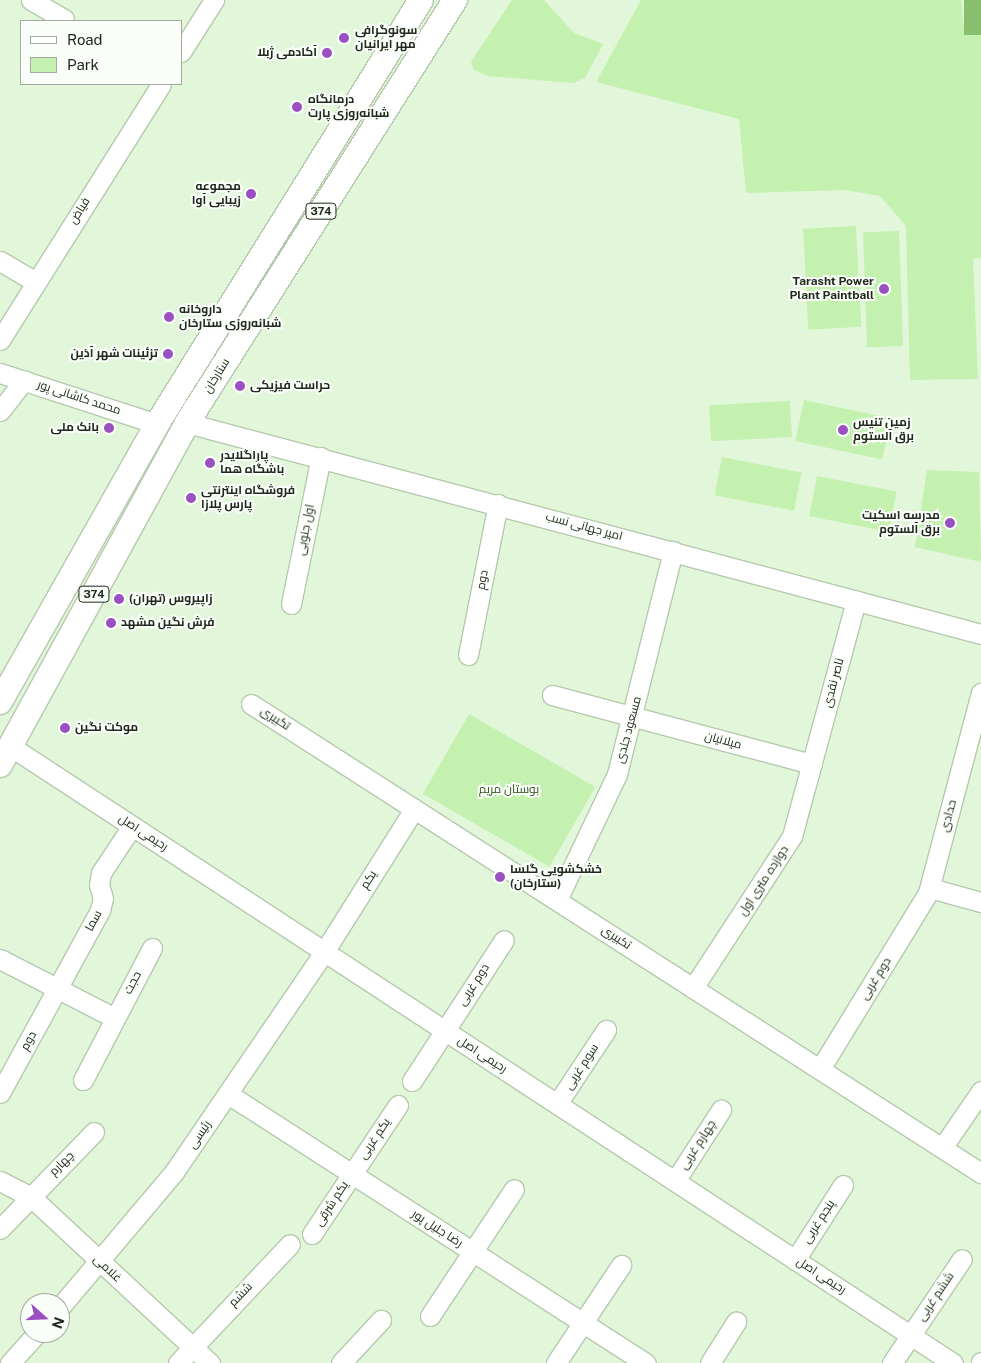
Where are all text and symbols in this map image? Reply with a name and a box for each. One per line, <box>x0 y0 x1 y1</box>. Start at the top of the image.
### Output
legend <box>20 20 182 85</box>
place label: سونوگرافی مهر ایرانیان <box>355 24 417 52</box>
text: Road <box>67 31 103 48</box>
marker: سونوگرافی مهر ایرانیان <box>337 31 351 45</box>
place label: آکادمی ژبلا <box>257 46 317 60</box>
marker: آکادمی ژبلا <box>321 47 333 59</box>
text: Park <box>67 56 99 73</box>
place label: درمانگاه شبانه‌روزی پارت <box>308 93 389 121</box>
marker: درمانگاه شبانه‌روزی پارت <box>290 100 304 114</box>
place label: مجموعه زیبایی آوا <box>192 180 241 208</box>
marker: مجموعه زیبایی آوا <box>245 188 257 200</box>
street label: فیاض <box>66 195 94 227</box>
road number: 374 <box>305 202 337 220</box>
place label: Tarasht Power Plant Paintball <box>790 275 874 303</box>
marker: Tarasht Power Plant Paintball <box>878 283 890 295</box>
place label: داروخانه شبانه‌روزی ستارخان <box>179 303 281 331</box>
marker: داروخانه شبانه‌روزی ستارخان <box>163 311 175 323</box>
place label: تزئینات شهر آذین <box>71 347 158 361</box>
marker: تزئینات شهر آذین <box>162 348 174 360</box>
street label: ستارخان <box>201 356 233 396</box>
street label: محمد کاشانی پور <box>35 378 123 418</box>
place label: حراست فیزیکی <box>250 379 330 393</box>
marker: حراست فیزیکی <box>234 380 246 392</box>
place label: زمین تنیس برق آلستوم <box>853 416 914 444</box>
place label: بانک ملی <box>51 421 99 435</box>
marker: بانک ملی <box>103 422 115 434</box>
marker: زمین تنیس برق آلستوم <box>837 424 849 436</box>
place label: پاراگلایدر باشگاه هما <box>220 449 284 477</box>
marker: پاراگلایدر باشگاه هما <box>204 457 216 469</box>
place label: فروشگاه اینترنتی پارس پلازا <box>201 484 295 512</box>
marker: فروشگاه اینترنتی پارس پلازا <box>185 492 197 504</box>
street label: اول جنوبی <box>294 503 318 557</box>
place label: مدرسه اسکیت برق آلستوم <box>862 509 940 537</box>
street label: امیر جهانی نسب <box>544 510 624 544</box>
marker: مدرسه اسکیت برق آلستوم <box>944 517 956 529</box>
street label: دوم <box>474 569 492 591</box>
road number: 374 <box>78 586 110 602</box>
place label: زاپیروس (تهران) <box>129 592 213 606</box>
marker: زاپیروس (تهران) <box>113 593 125 605</box>
place label: فرش نگین مشهد <box>121 616 215 630</box>
marker: فرش نگین مشهد <box>105 617 117 629</box>
street label: ناصر نقدی <box>820 657 848 709</box>
street label: مسعود جلدی <box>613 695 645 765</box>
street label: تکبیری <box>257 704 293 734</box>
place label: موکت نگین <box>75 721 138 735</box>
marker: موکت نگین <box>59 722 71 734</box>
street label: میلانیان <box>703 729 743 753</box>
park label: بوستان مریم <box>479 783 539 797</box>
street label: حدادی <box>938 798 960 834</box>
street label: رحیمی اصل <box>115 812 171 854</box>
street label: دوازده متری اول <box>736 843 792 919</box>
place label: خشکشویی گلسا (ستارخان) <box>510 863 602 891</box>
street label: یکم <box>358 868 380 892</box>
marker: خشکشویی گلسا (ستارخان) <box>494 871 506 883</box>
street label: سما <box>83 908 105 934</box>
street label: تکبیری <box>598 923 634 953</box>
street label: دوم غربی <box>857 955 895 1003</box>
street label: دوم غربی <box>455 961 493 1009</box>
street label: حجت <box>121 969 145 997</box>
street label: دوم <box>18 1029 40 1053</box>
street label: رحیمی اصل <box>454 1034 510 1076</box>
street label: سوم غربی <box>562 1041 602 1093</box>
street label: یکم غربی <box>356 1116 394 1162</box>
street label: رئیسی <box>185 1118 215 1152</box>
street label: چهارم غربی <box>677 1118 719 1172</box>
street label: چهارم <box>47 1149 77 1179</box>
street label: یکم شرقی <box>312 1179 352 1229</box>
street label: پنجم غربی <box>800 1197 838 1247</box>
street label: رضا جلیل پور <box>409 1207 465 1251</box>
street label: غلامی <box>90 1252 124 1286</box>
street label: رحیمی اصل <box>793 1255 849 1297</box>
street label: ششم غربی <box>914 1270 958 1324</box>
street label: ششم <box>226 1280 256 1310</box>
north arrow <box>20 1293 70 1343</box>
text: N <box>49 1315 68 1331</box>

